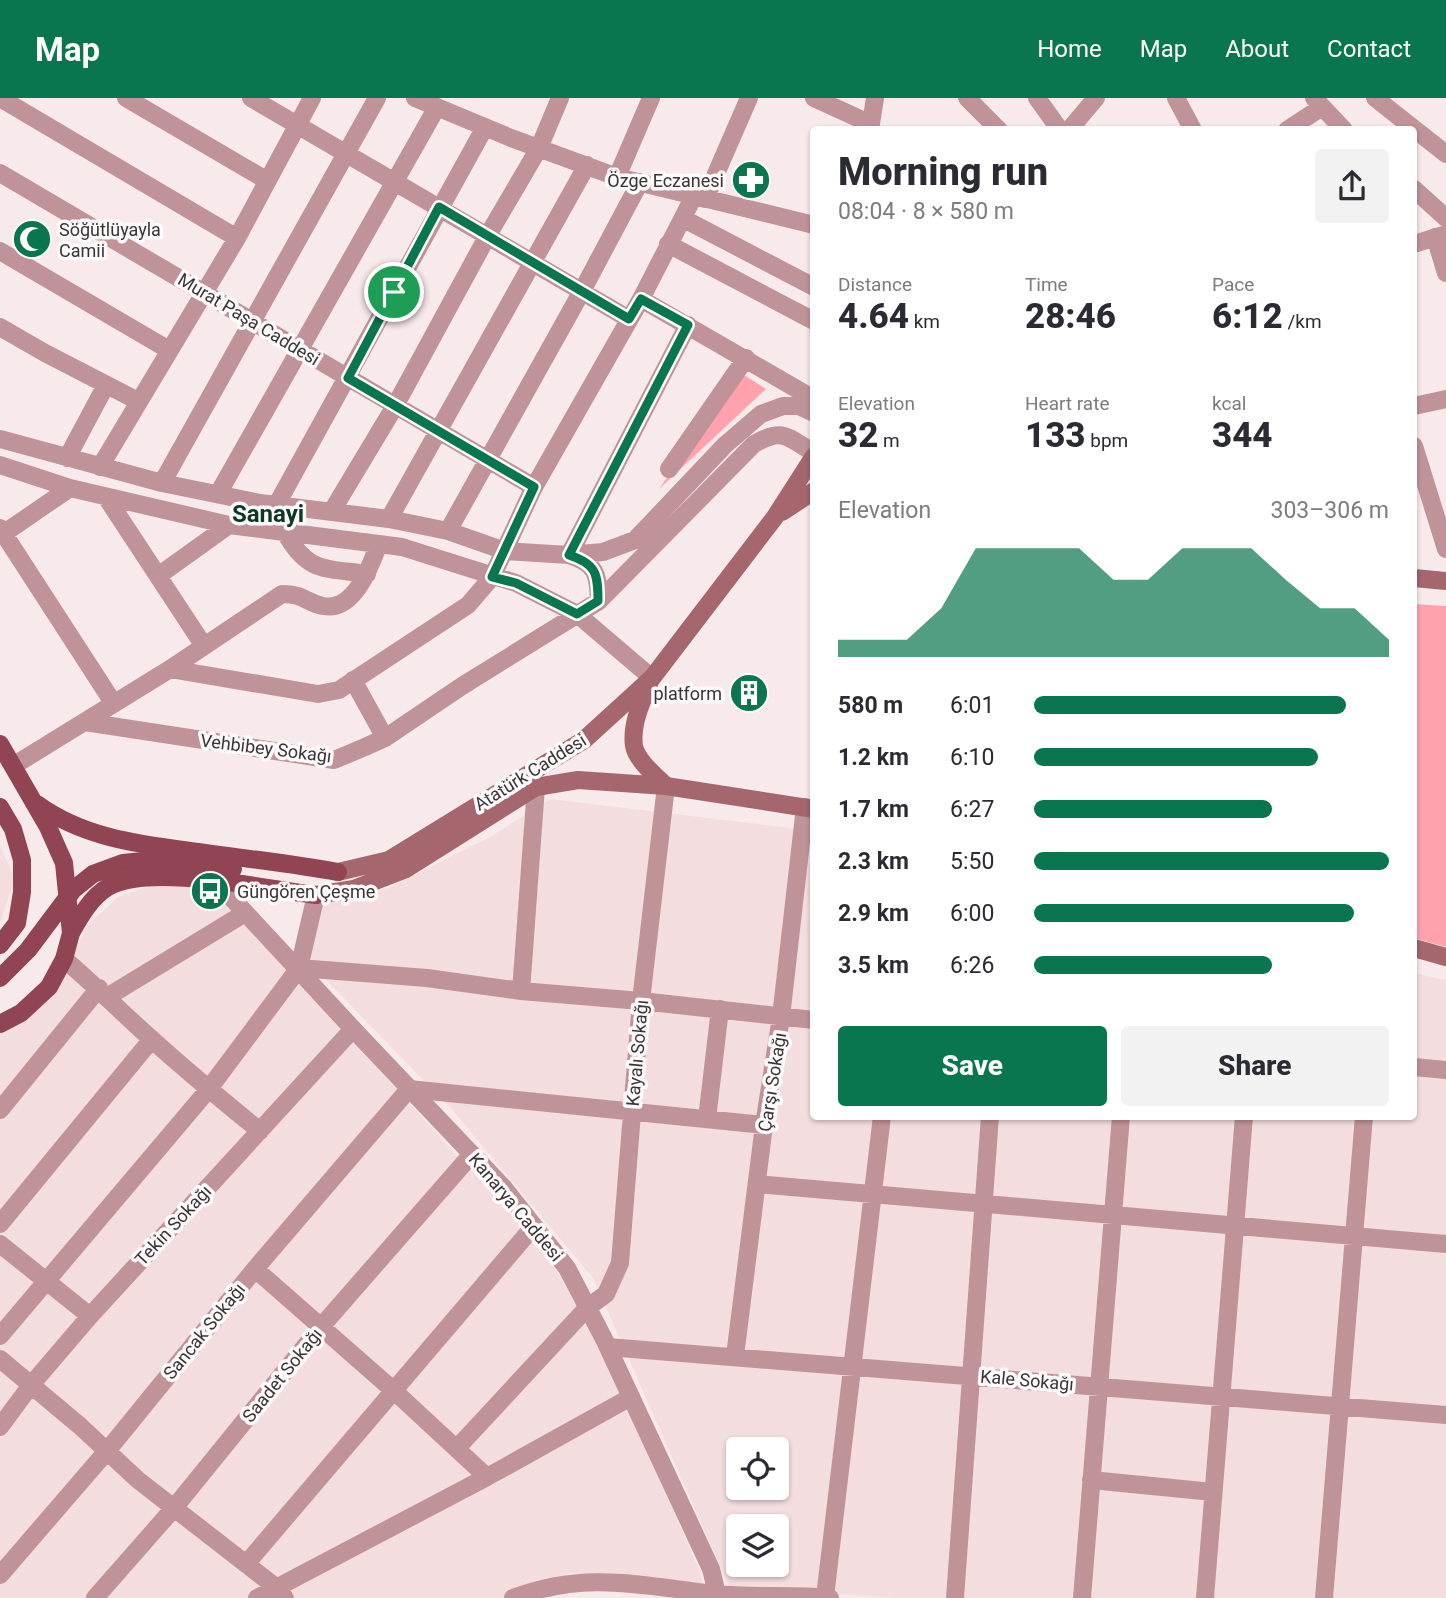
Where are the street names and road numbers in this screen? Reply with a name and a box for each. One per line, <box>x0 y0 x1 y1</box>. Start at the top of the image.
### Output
street label: Murat Paşa Caddesi <box>175 268 323 370</box>
street label: Atatürk Caddesi <box>470 729 590 815</box>
street label: Vehbibey Sokağı <box>199 730 333 766</box>
street label: Kayalı Sokağı <box>622 999 652 1107</box>
street label: Çarşı Sokağı <box>754 1031 790 1133</box>
street label: Kanarya Caddesi <box>465 1149 567 1265</box>
street label: Tekin Sokağı <box>131 1181 215 1269</box>
street label: Sancak Sokağı <box>159 1279 249 1383</box>
street label: Saadet Sokağı <box>238 1324 326 1426</box>
street label: Kale Sokağı <box>979 1365 1075 1395</box>

